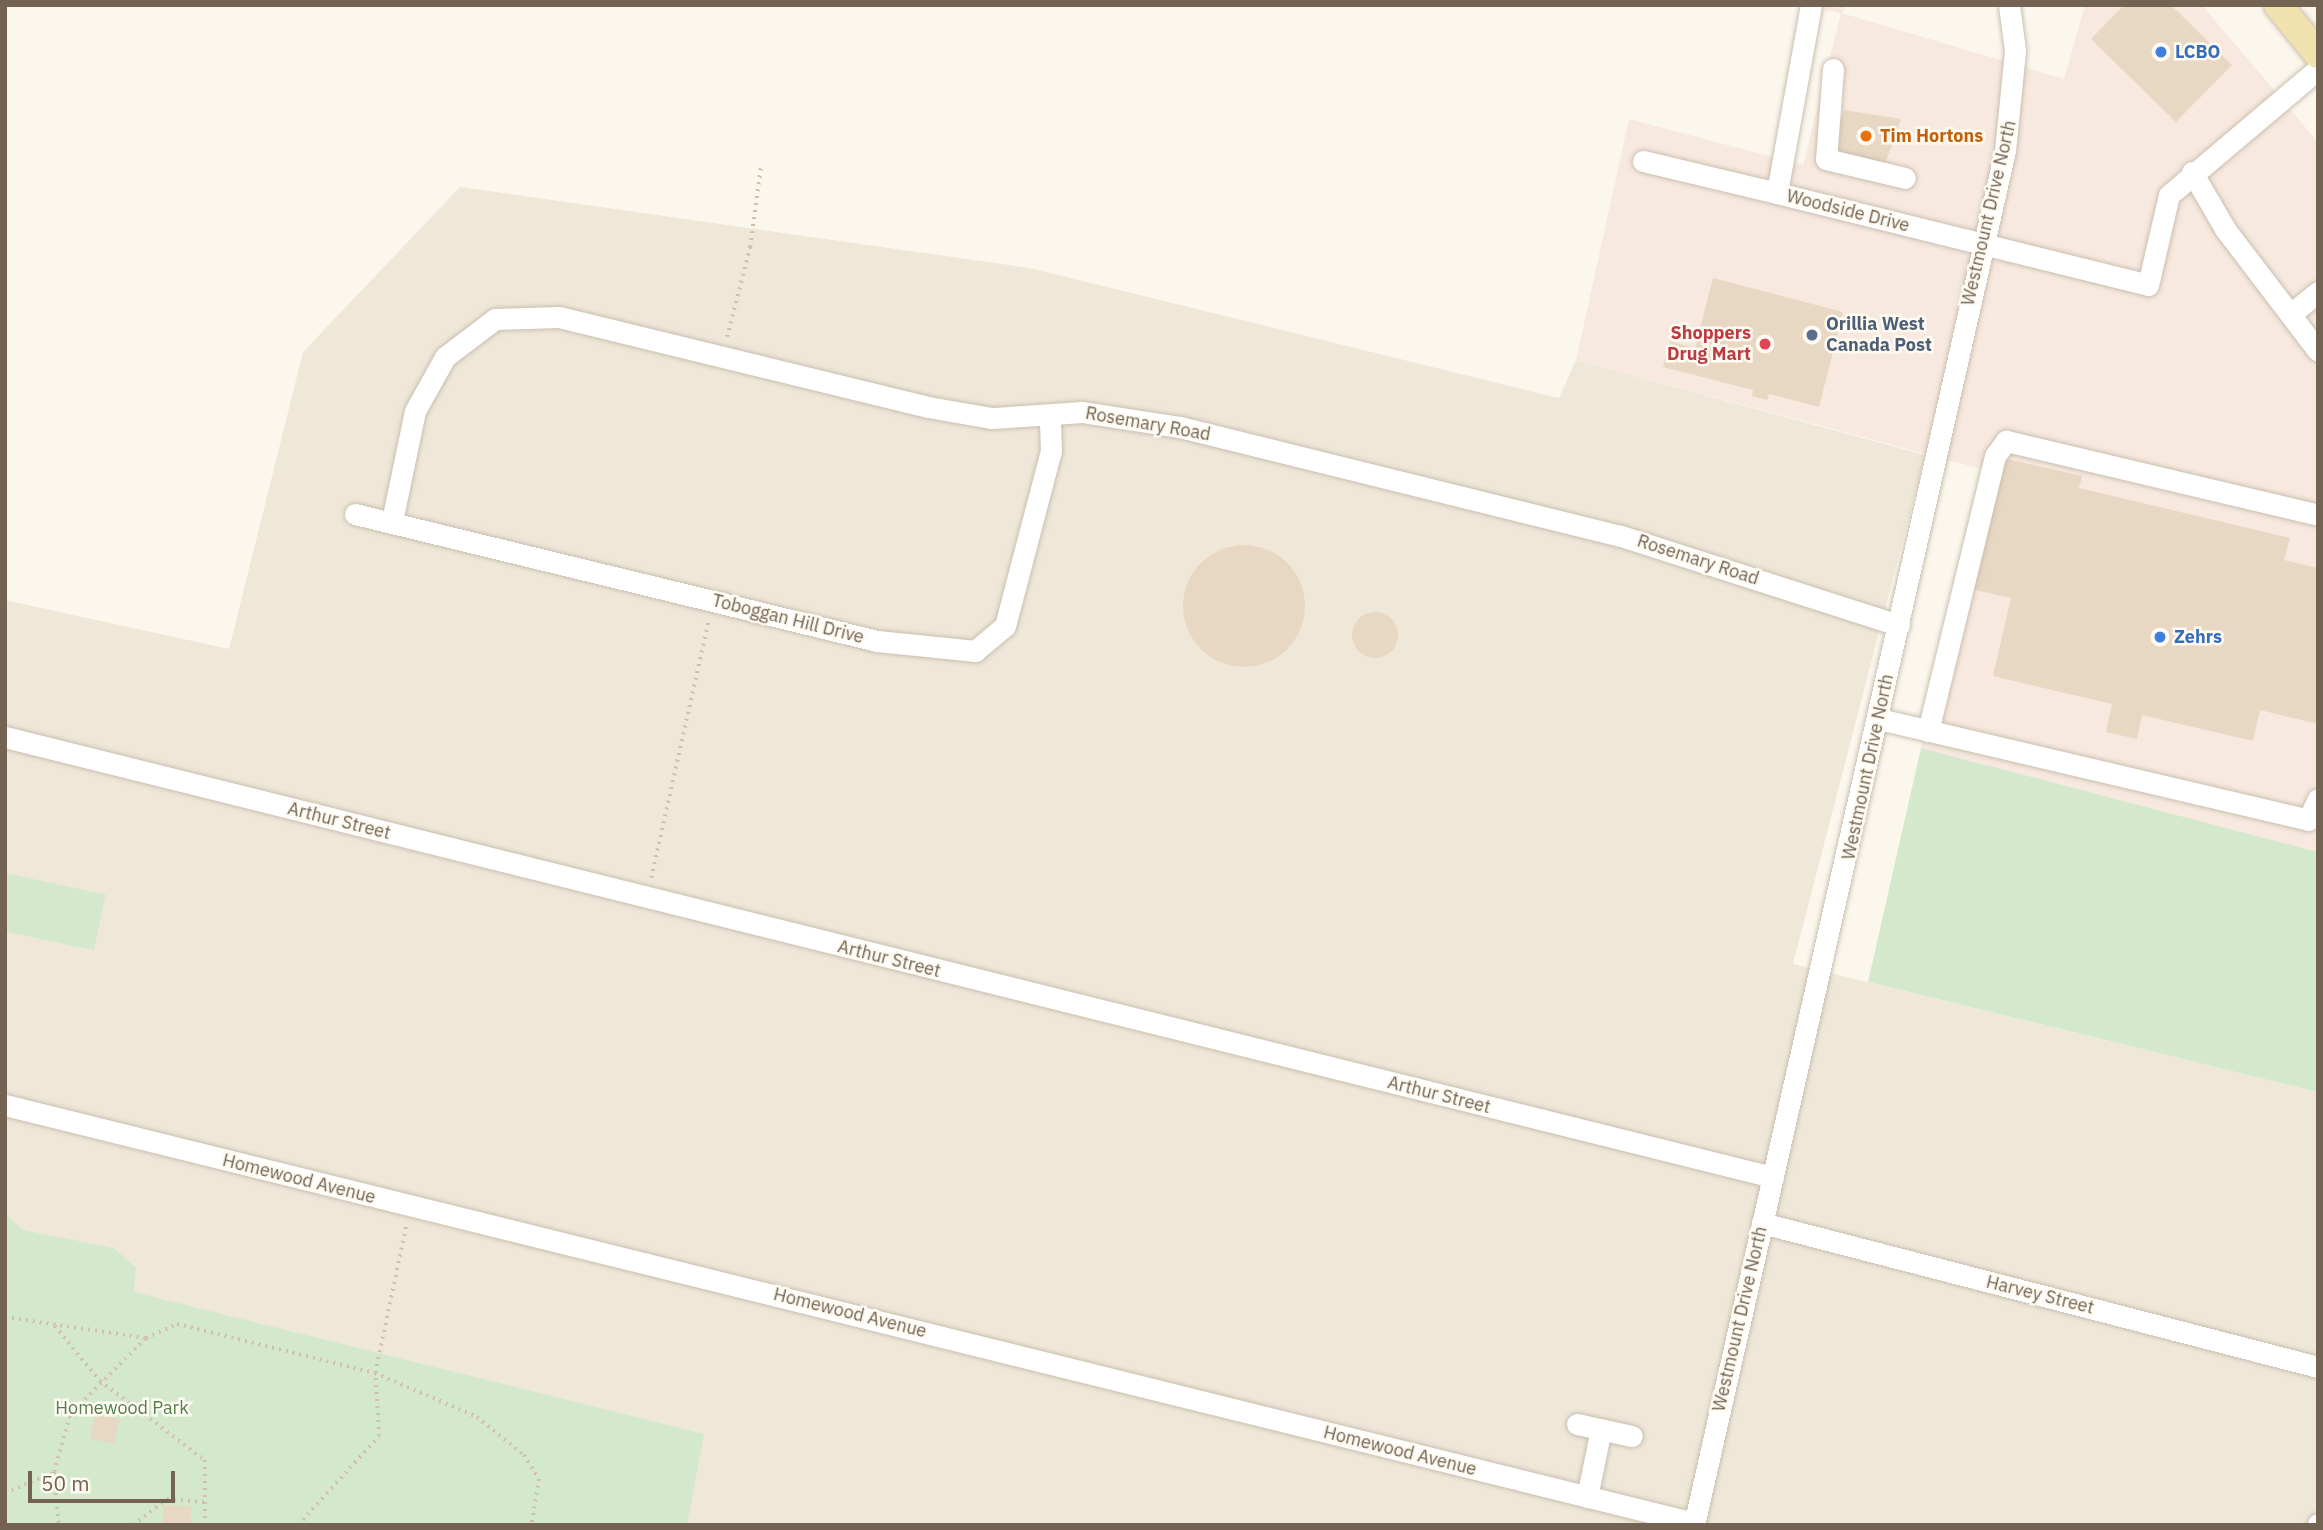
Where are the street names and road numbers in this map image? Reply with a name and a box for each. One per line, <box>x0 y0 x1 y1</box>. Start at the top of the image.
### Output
street label: Westmount Drive North <box>1957 118 2021 308</box>
street label: Woodside Drive <box>1784 185 1912 237</box>
street label: Rosemary Road <box>1084 402 1212 446</box>
street label: Rosemary Road <box>1634 530 1762 590</box>
street label: Toboggan Hill Drive <box>710 590 866 648</box>
street label: Westmount Drive North <box>1838 672 1898 862</box>
street label: Arthur Street <box>285 798 393 844</box>
street label: Arthur Street <box>835 936 943 982</box>
street label: Arthur Street <box>1385 1072 1493 1118</box>
street label: Homewood Avenue <box>220 1150 378 1208</box>
street label: Westmount Drive North <box>1708 1224 1772 1414</box>
street label: Harvey Street <box>1984 1271 2096 1319</box>
street label: Homewood Avenue <box>771 1284 929 1342</box>
street label: Homewood Avenue <box>1321 1422 1479 1480</box>

